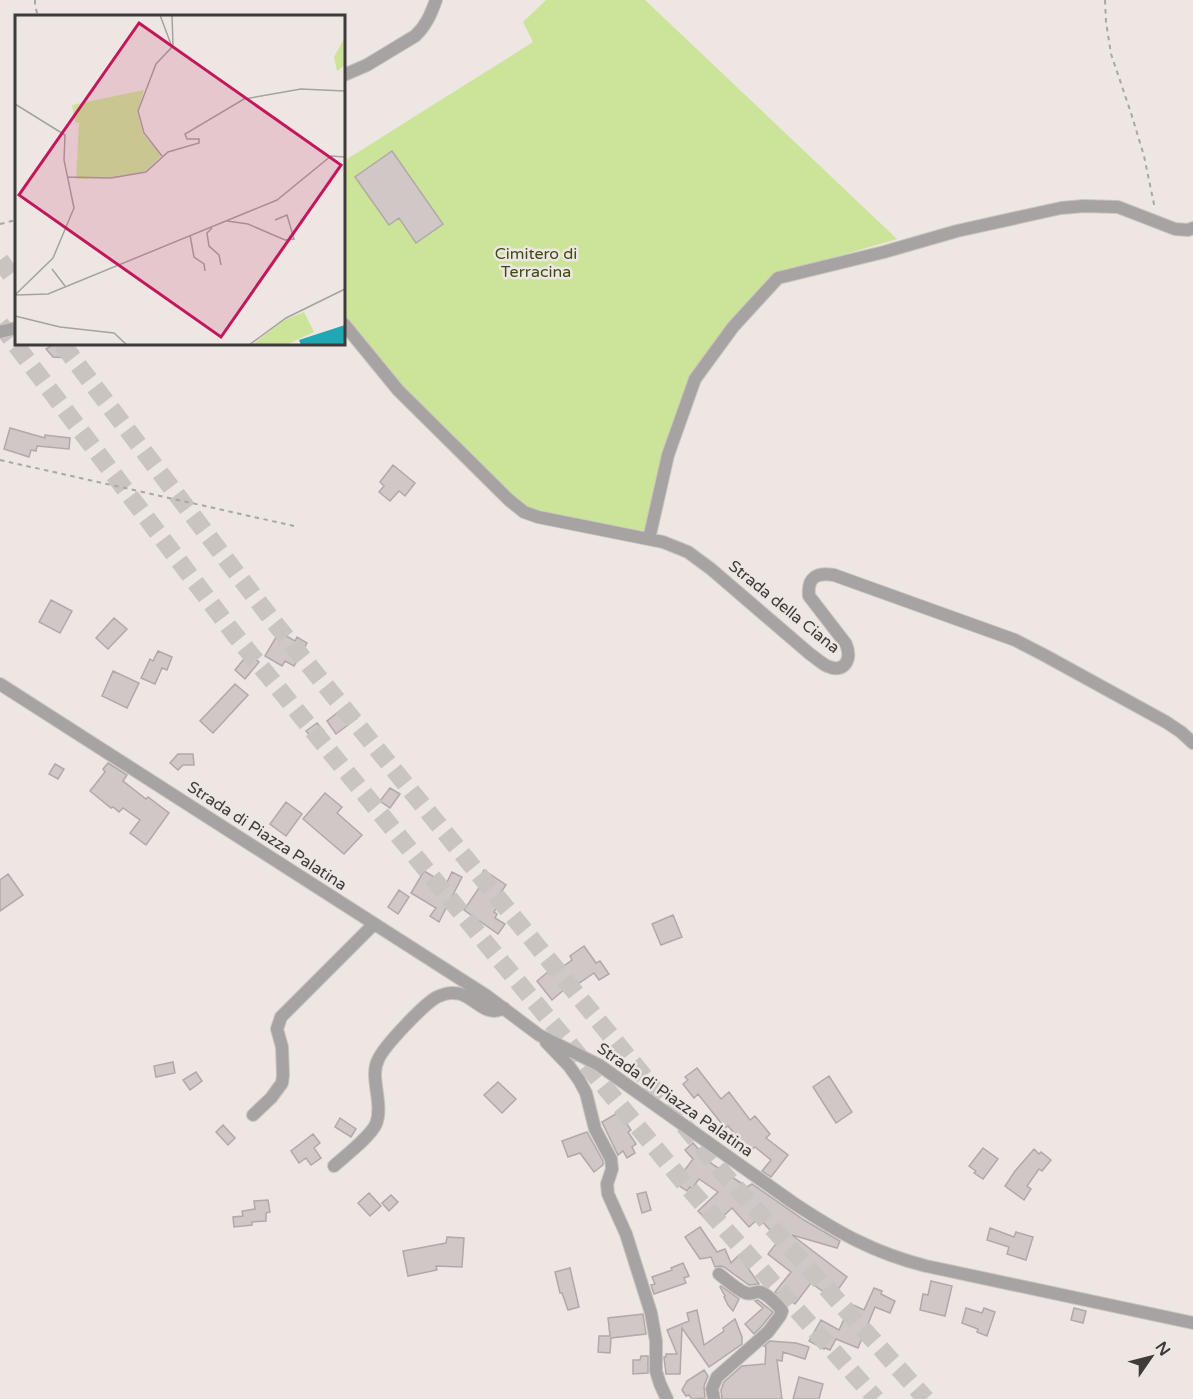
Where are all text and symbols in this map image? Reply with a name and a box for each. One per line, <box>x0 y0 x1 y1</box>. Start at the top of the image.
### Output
inset map <box>15 15 345 345</box>
park label: Cimitero di Terracina <box>495 244 577 282</box>
street label: Strada della Ciana <box>724 556 844 658</box>
street label: Strada di Piazza Palatina <box>184 777 350 895</box>
street label: Strada di Piazza Palatina <box>593 1039 757 1161</box>
north arrow <box>1121 1327 1181 1387</box>
text: N <box>1151 1338 1174 1360</box>

